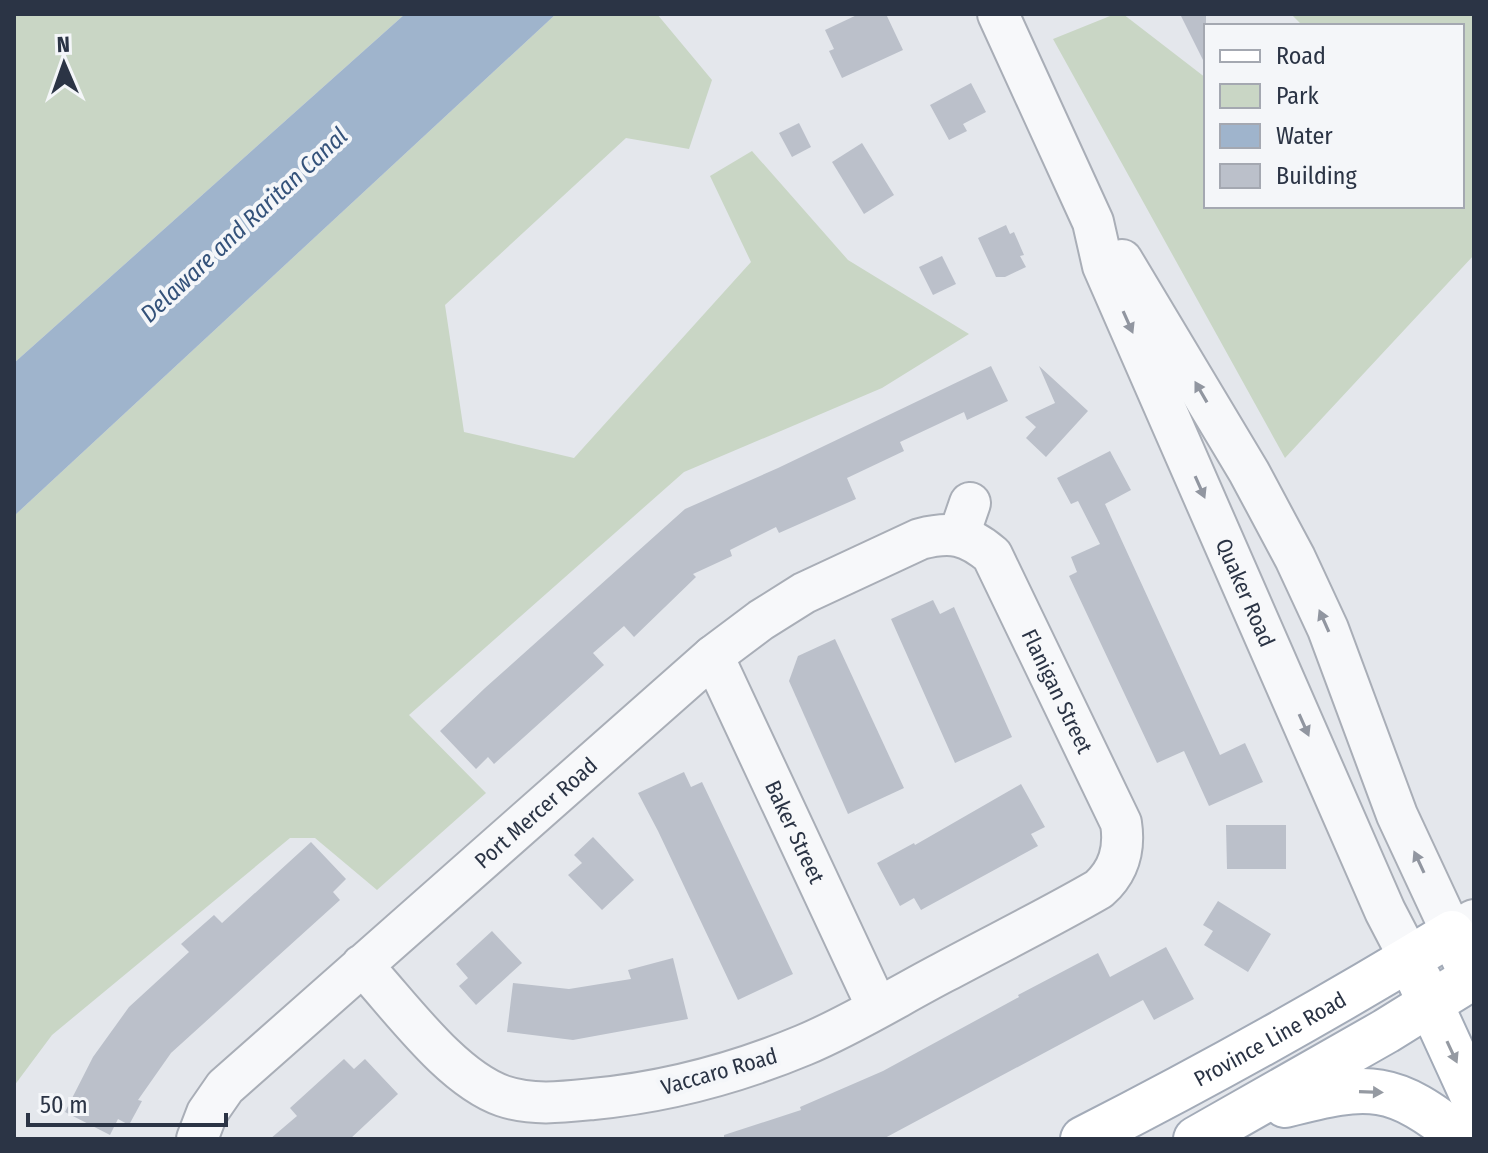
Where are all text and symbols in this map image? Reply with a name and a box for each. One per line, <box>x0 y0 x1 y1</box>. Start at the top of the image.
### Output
north arrow <box>24 24 104 104</box>
legend <box>1204 24 1464 208</box>
text: N <box>56 31 70 58</box>
text: Road <box>1276 42 1326 70</box>
text: Park <box>1276 82 1319 110</box>
water label: Delaware and Raritan Canal <box>135 122 353 328</box>
text: Water <box>1276 122 1333 150</box>
text: Building <box>1276 162 1358 190</box>
one-way arrow <box>1121 310 1134 334</box>
one-way arrow <box>1195 380 1209 403</box>
one-way arrow <box>1193 475 1206 498</box>
street label: Quaker Road <box>1210 534 1281 651</box>
one-way arrow <box>1317 609 1331 632</box>
street label: Flanigan Street <box>1016 625 1099 759</box>
one-way arrow <box>1297 713 1311 736</box>
street label: Port Mercer Road <box>469 752 603 874</box>
street label: Baker Street <box>759 776 831 889</box>
one-way arrow <box>1412 851 1426 874</box>
street label: Province Line Road <box>1189 986 1351 1092</box>
one-way arrow <box>1445 1040 1459 1063</box>
street label: Vaccaro Road <box>658 1042 780 1101</box>
scale bar <box>28 1077 226 1127</box>
one-way arrow <box>1359 1085 1384 1098</box>
text: 50 m <box>40 1091 88 1119</box>

